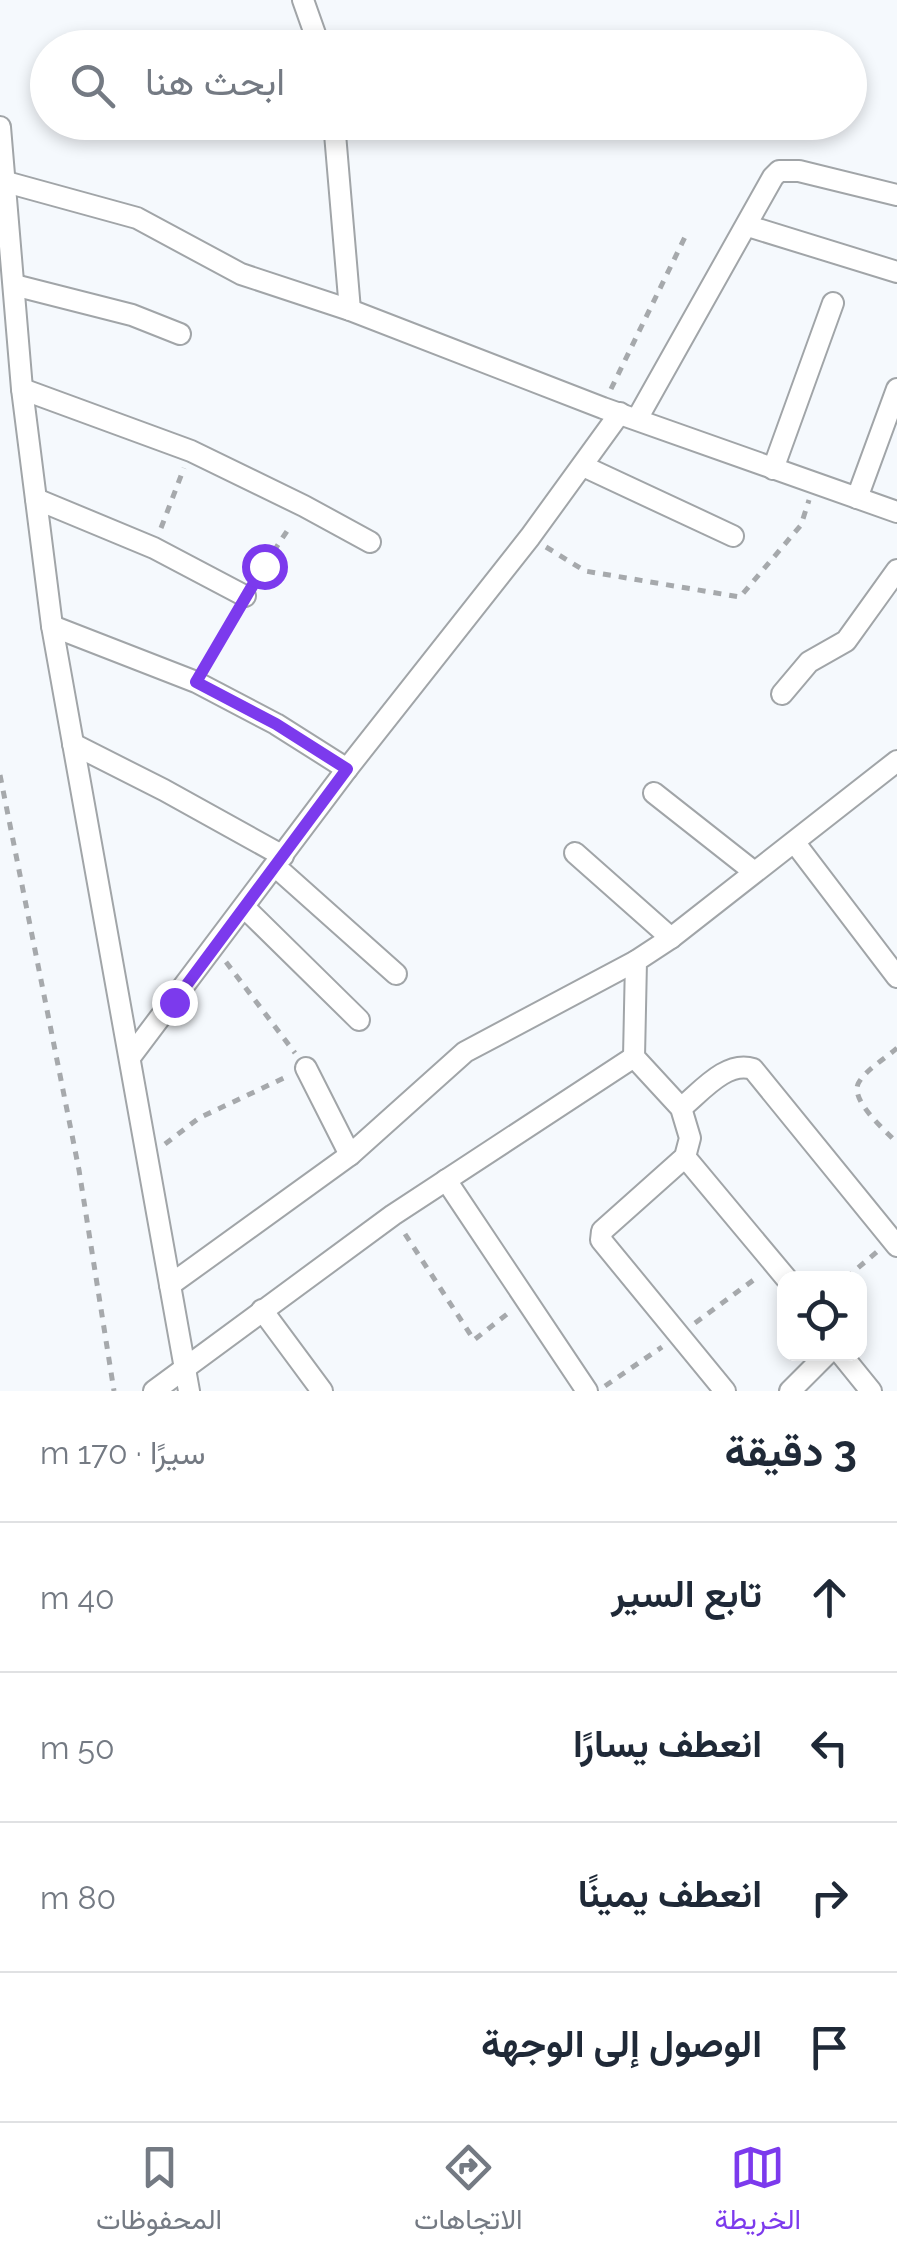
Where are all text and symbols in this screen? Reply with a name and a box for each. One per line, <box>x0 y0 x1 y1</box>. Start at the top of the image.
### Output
search box <box>30 30 867 140</box>
icon: search <box>65 58 120 113</box>
text: ابحث هنا <box>145 59 285 104</box>
route start <box>242 544 288 590</box>
route end <box>152 980 198 1026</box>
map controls <box>777 1271 867 1361</box>
button: locate <box>777 1271 867 1361</box>
text: 3 دقيقة <box>724 1427 857 1476</box>
text: سيرًا · 170 m <box>40 1434 206 1471</box>
icon: ahead <box>802 1570 857 1625</box>
text: تابع السير <box>611 1571 762 1616</box>
text: 40 m <box>40 1579 115 1616</box>
icon: left <box>802 1720 857 1775</box>
text: انعطف يسارًا <box>573 1721 762 1766</box>
text: 50 m <box>40 1729 115 1766</box>
icon: right <box>802 1870 857 1925</box>
text: انعطف يمينًا <box>578 1871 762 1916</box>
text: 80 m <box>40 1879 116 1916</box>
icon: arrive <box>802 2020 857 2075</box>
text: الوصول إلى الوجهة <box>481 2021 762 2066</box>
tab: المحفوظات <box>96 2140 222 2244</box>
tab: الاتجاهات <box>414 2140 523 2244</box>
tab: الخريطة <box>714 2140 801 2244</box>

